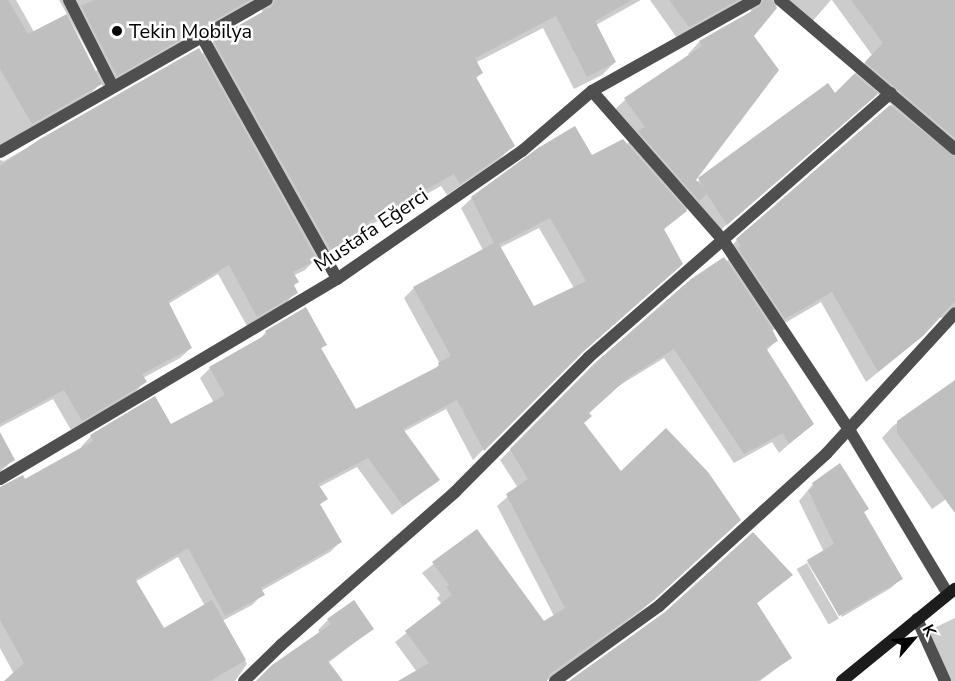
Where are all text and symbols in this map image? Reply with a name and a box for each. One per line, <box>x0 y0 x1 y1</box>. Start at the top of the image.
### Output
place label: Tekin Mobilya <box>129 19 252 43</box>
marker: Tekin Mobilya <box>110 24 124 38</box>
street label: Mustafa Eğerci <box>309 183 433 277</box>
north arrow <box>883 609 943 669</box>
text: K <box>917 621 941 640</box>

